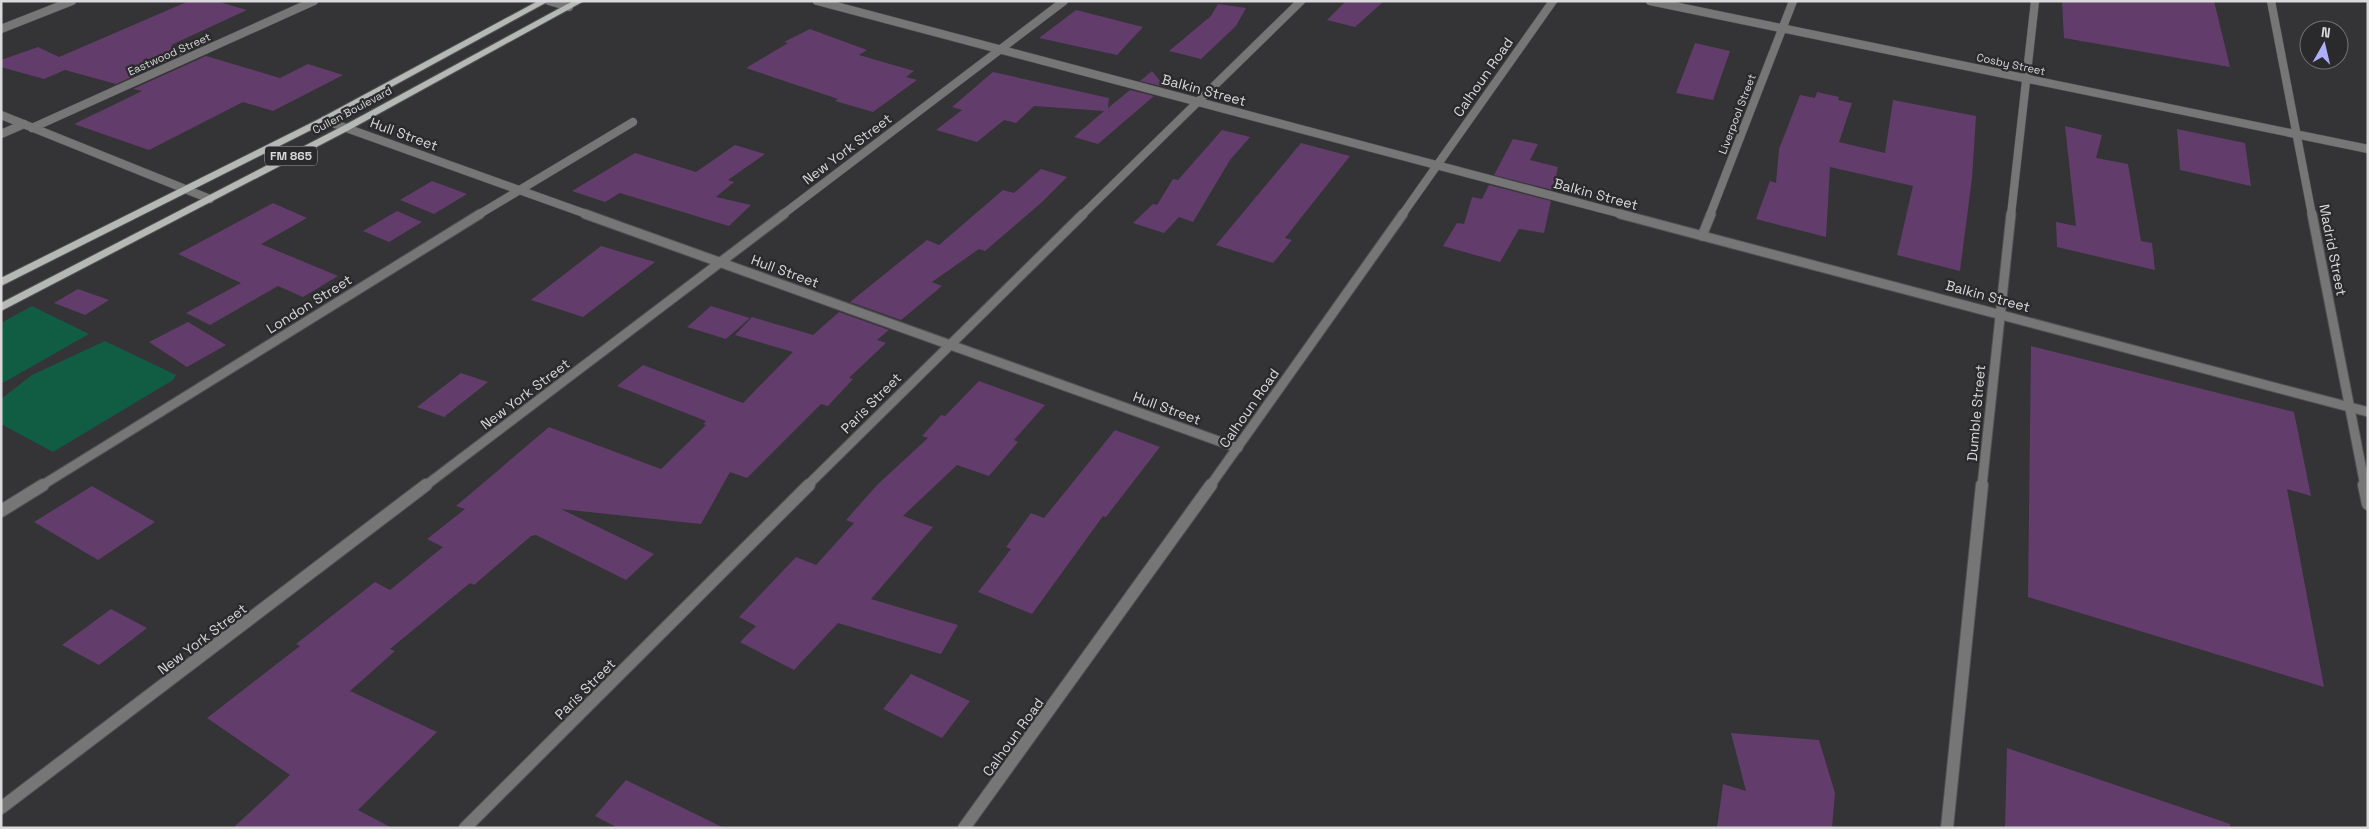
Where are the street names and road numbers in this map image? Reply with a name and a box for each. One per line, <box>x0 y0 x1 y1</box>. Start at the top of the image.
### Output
street label: Eastwood Street <box>125 29 213 79</box>
street label: Calhoun Road <box>1449 34 1517 120</box>
street label: Cosby Street <box>1975 50 2047 78</box>
street label: Balkin Street <box>1160 70 1248 110</box>
street label: Liverpool Street <box>1715 72 1759 156</box>
street label: Cullen Boulevard <box>310 83 394 137</box>
street label: New York Street <box>799 110 895 188</box>
street label: Hull Street <box>368 113 440 155</box>
road number: FM 865 <box>265 146 317 166</box>
street label: Balkin Street <box>1552 174 1640 214</box>
street label: Madrid Street <box>2315 203 2351 297</box>
street label: Hull Street <box>749 250 821 292</box>
street label: London Street <box>263 271 355 337</box>
street label: Balkin Street <box>1944 276 2032 316</box>
street label: New York Street <box>477 355 573 433</box>
street label: Dumble Street <box>1963 364 1989 462</box>
street label: Calhoun Road <box>1215 365 1283 451</box>
street label: Paris Street <box>837 369 905 437</box>
street label: Hull Street <box>1131 387 1203 429</box>
street label: New York Street <box>154 600 250 678</box>
street label: Paris Street <box>551 655 619 723</box>
street label: Calhoun Road <box>978 694 1048 780</box>

